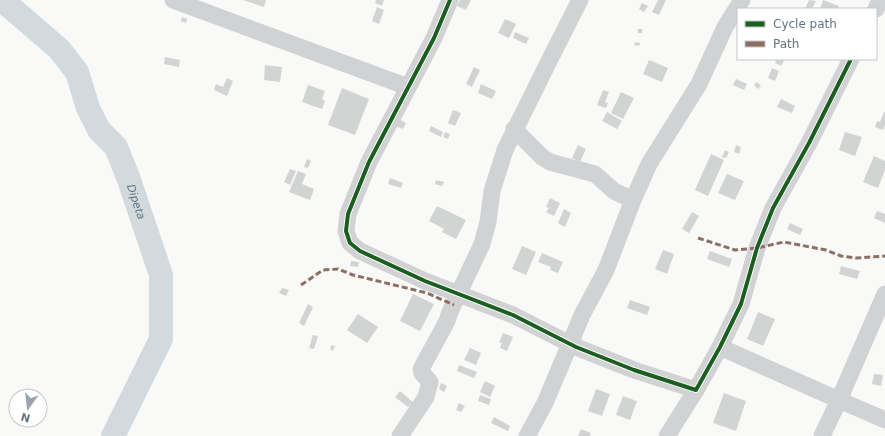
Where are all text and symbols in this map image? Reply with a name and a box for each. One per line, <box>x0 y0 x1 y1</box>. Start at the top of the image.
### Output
legend <box>737 8 877 60</box>
text: Cycle path <box>773 17 837 31</box>
text: Path <box>773 37 799 51</box>
water label: Dipeta <box>124 183 148 221</box>
north arrow <box>8 388 48 428</box>
text: N <box>19 410 32 425</box>

